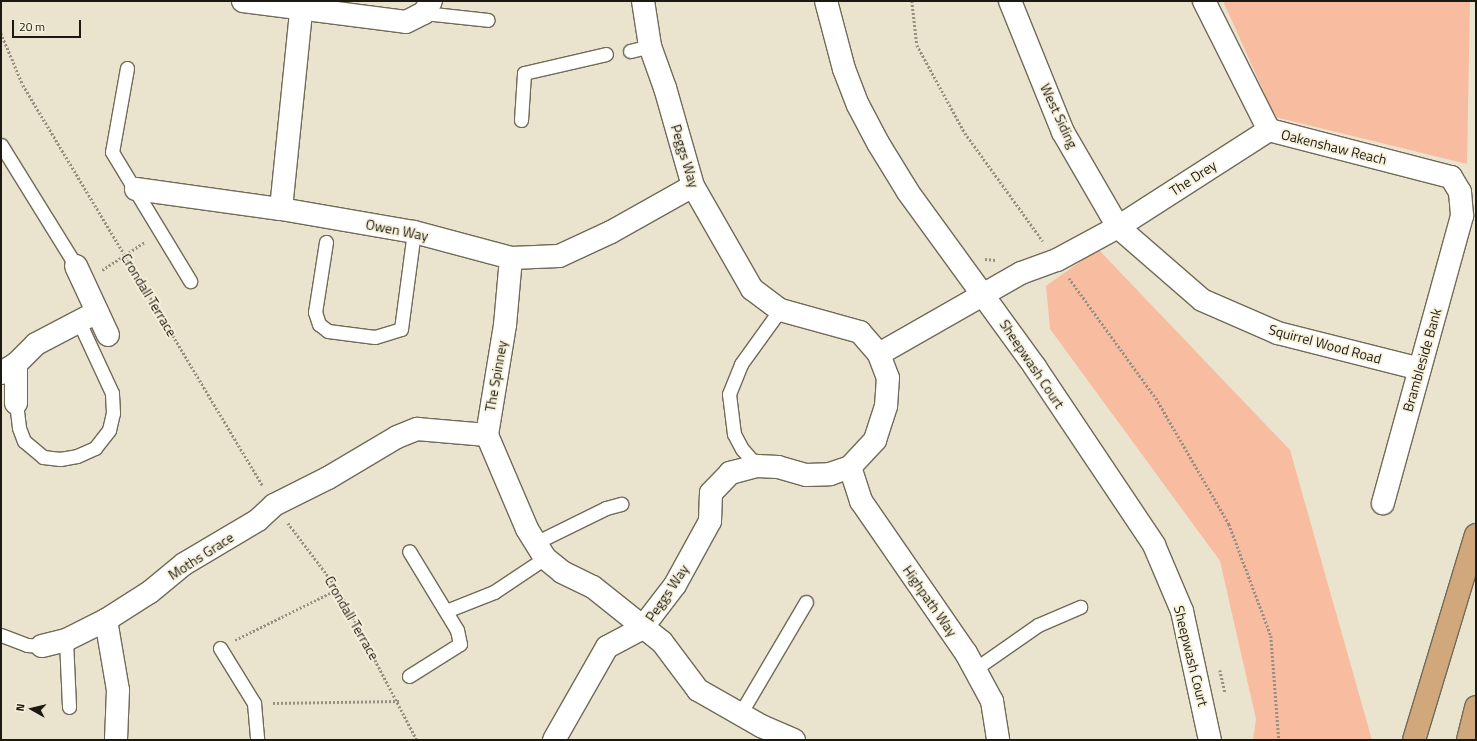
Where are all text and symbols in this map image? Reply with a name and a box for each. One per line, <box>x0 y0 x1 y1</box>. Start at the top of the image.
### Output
scale bar <box>14 12 83 38</box>
text: 20 m <box>19 17 45 36</box>
street label: West Siding <box>1037 81 1081 151</box>
street label: Peggs Way <box>667 122 703 190</box>
street label: Oakenshaw Reach <box>1279 126 1389 168</box>
street label: The Drey <box>1166 157 1220 199</box>
street label: Owen Way <box>364 216 430 244</box>
street label: Crondall Terrace <box>118 250 180 340</box>
street label: Brambleside Bank <box>1399 306 1445 414</box>
street label: Sheepwash Court <box>996 316 1068 412</box>
street label: Squirrel Wood Road <box>1267 321 1383 367</box>
street label: The Spinney <box>481 339 511 413</box>
street label: Moths Grace <box>165 529 237 583</box>
street label: Peggs Way <box>642 561 692 625</box>
street label: Highpath Way <box>899 562 961 640</box>
street label: Crondall Terrace <box>321 573 383 663</box>
street label: Sheepwash Court <box>1170 604 1212 708</box>
north arrow <box>12 689 52 729</box>
text: N <box>12 702 29 712</box>

